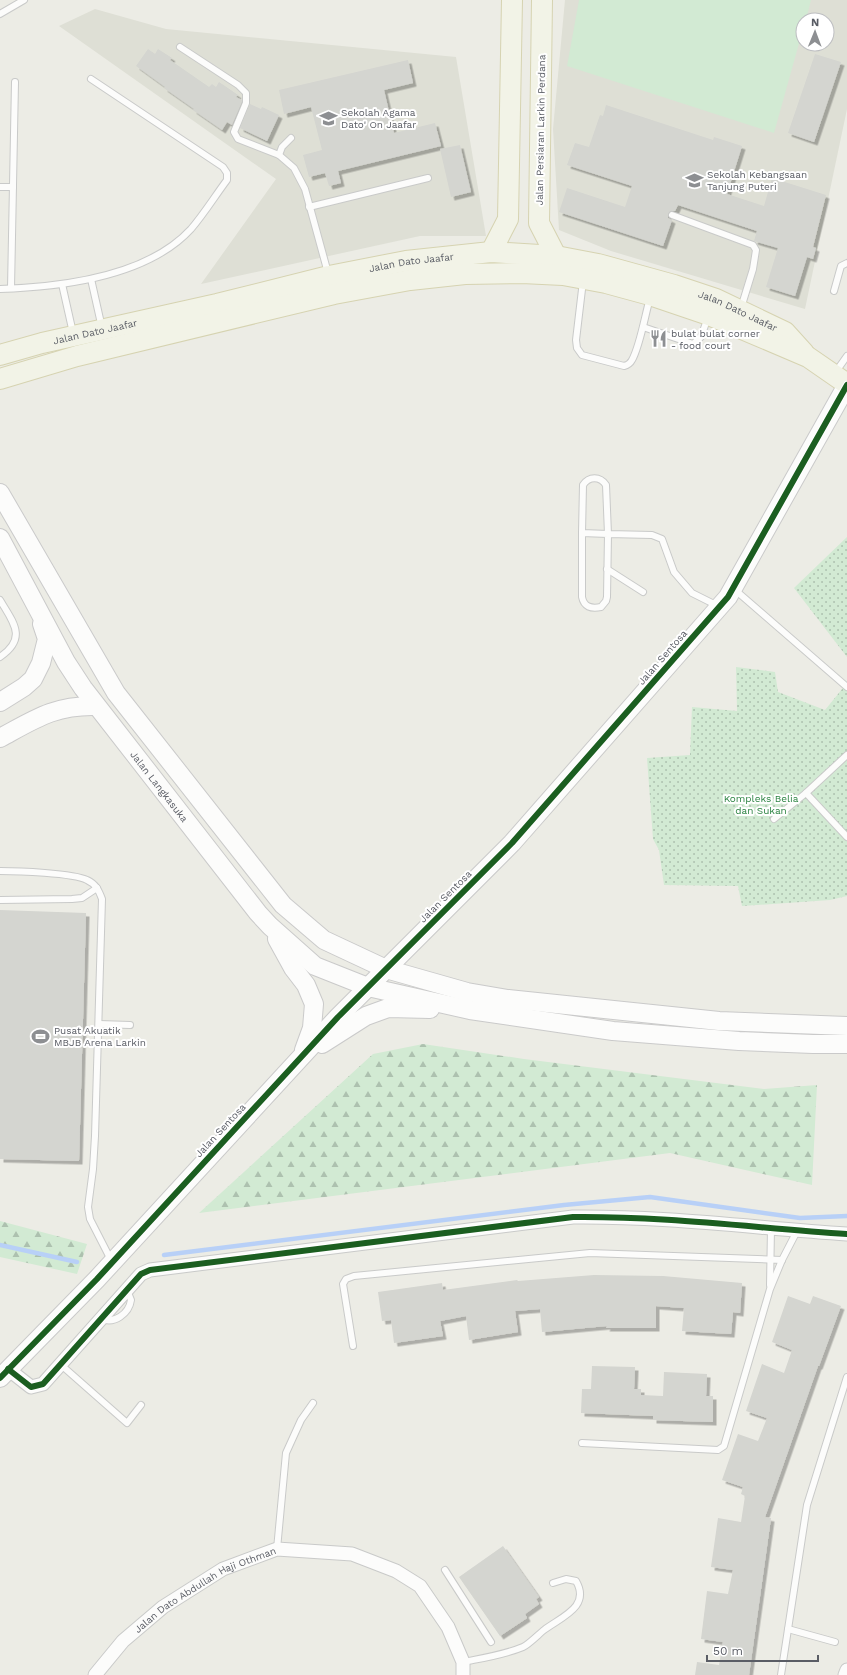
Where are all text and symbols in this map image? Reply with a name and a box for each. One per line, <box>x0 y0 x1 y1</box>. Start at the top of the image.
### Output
north arrow <box>795 12 835 52</box>
text: N <box>811 16 819 29</box>
street label: Jalan Persiaran Larkin Perdana <box>534 54 547 206</box>
place label: Sekolah Agama Dato' On Jaafar <box>341 107 416 130</box>
school or university icon: Sekolah Agama Dato' On Jaafar <box>318 108 338 128</box>
place label: Sekolah Kebangsaan Tanjung Puteri <box>707 169 807 192</box>
school or university icon: Sekolah Kebangsaan Tanjung Puteri <box>684 170 704 190</box>
street label: Jalan Dato Jaafar <box>368 251 454 274</box>
street label: Jalan Dato Jaafar <box>697 288 779 334</box>
street label: Jalan Dato Jaafar <box>52 317 138 346</box>
place label: bulat bulat corner - food court <box>671 328 760 351</box>
restaurant icon: bulat bulat corner - food court <box>648 329 668 349</box>
street label: Jalan Sentosa <box>636 627 689 687</box>
street label: Jalan Langkasuka <box>128 749 190 824</box>
park label: Kompleks Belia dan Sukan <box>724 793 799 816</box>
street label: Jalan Sentosa <box>417 868 474 925</box>
place label: Pusat Akuatik MBJB Arena Larkin <box>54 1025 146 1048</box>
sports icon: Pusat Akuatik MBJB Arena Larkin <box>31 1026 51 1046</box>
street label: Jalan Sentosa <box>193 1101 248 1159</box>
street label: Jalan Dato Abdullah Haji Othman <box>132 1545 278 1635</box>
scale bar <box>707 1637 818 1663</box>
text: 50 m <box>713 1644 743 1658</box>

